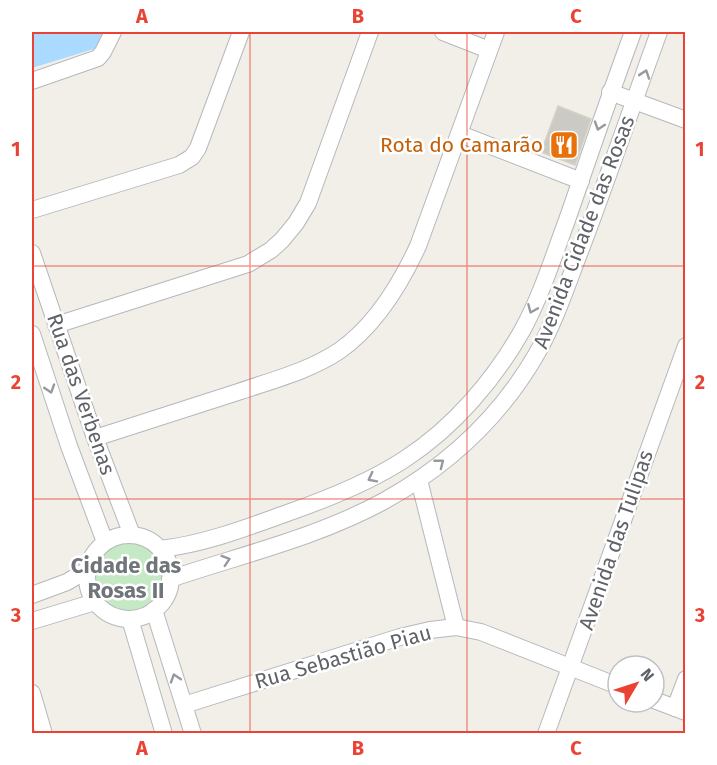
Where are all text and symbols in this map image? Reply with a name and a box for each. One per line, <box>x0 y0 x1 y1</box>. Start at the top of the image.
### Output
text: A <box>135 4 149 28</box>
text: B <box>352 4 364 28</box>
text: C <box>570 4 582 28</box>
one-way arrow <box>637 69 650 80</box>
street label: Avenida Cidade das Rosas <box>528 112 640 352</box>
one-way arrow <box>594 120 606 131</box>
restaurant icon: Rota do Camarão <box>548 129 580 161</box>
place label: Rota do Camarão <box>380 132 543 158</box>
text: 1 <box>11 137 21 161</box>
text: 1 <box>695 137 705 161</box>
one-way arrow <box>527 303 539 314</box>
street label: Rua das Verbenas <box>41 310 121 478</box>
text: 2 <box>11 370 21 394</box>
text: 2 <box>695 370 705 394</box>
one-way arrow <box>43 383 55 394</box>
street label: Avenida das Tulipas <box>573 447 659 633</box>
one-way arrow <box>434 460 445 471</box>
one-way arrow <box>368 471 378 482</box>
district label: Cidade das Rosas II <box>71 552 182 604</box>
one-way arrow <box>220 555 231 567</box>
text: 3 <box>10 603 21 627</box>
text: 3 <box>694 603 705 627</box>
street label: Rua Sebastião Piau <box>252 619 434 695</box>
north arrow <box>606 654 666 714</box>
text: N <box>637 665 658 685</box>
one-way arrow <box>170 673 182 684</box>
text: A <box>135 736 149 760</box>
text: B <box>352 736 364 760</box>
text: C <box>570 736 582 760</box>

